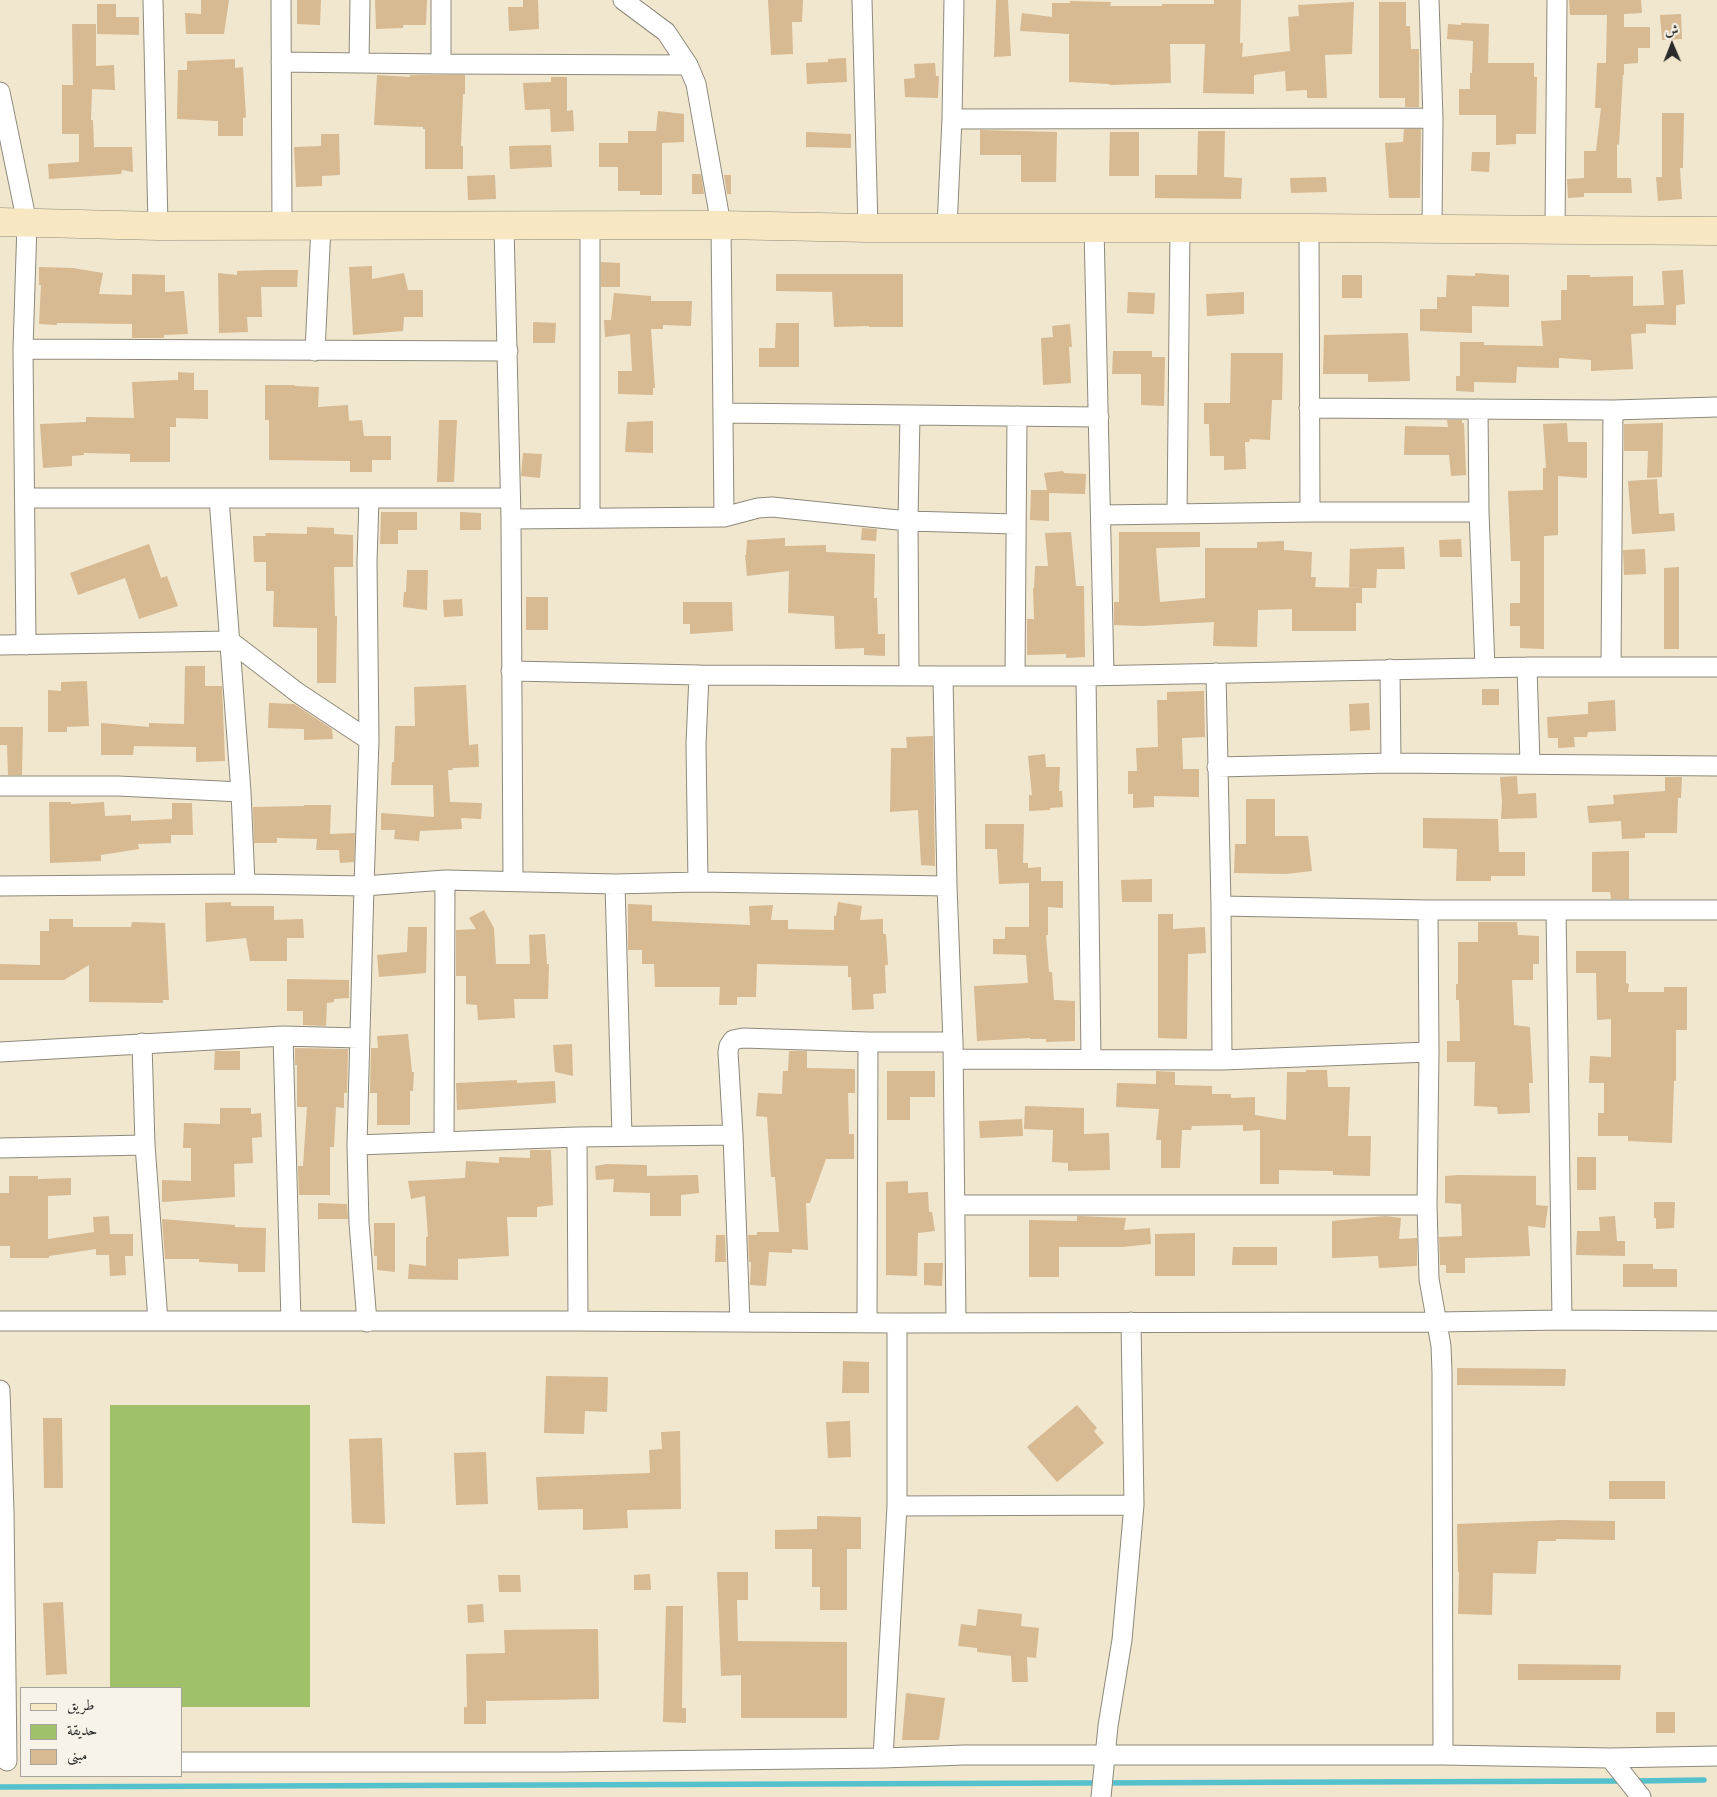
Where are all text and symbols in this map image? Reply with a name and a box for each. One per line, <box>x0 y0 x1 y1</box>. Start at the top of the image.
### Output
north arrow <box>1647 20 1697 70</box>
text: ش <box>1665 21 1679 39</box>
legend <box>20 1687 182 1777</box>
text: طريق <box>67 1695 94 1714</box>
text: حديقة <box>67 1720 97 1739</box>
text: مبنى <box>67 1745 87 1764</box>

